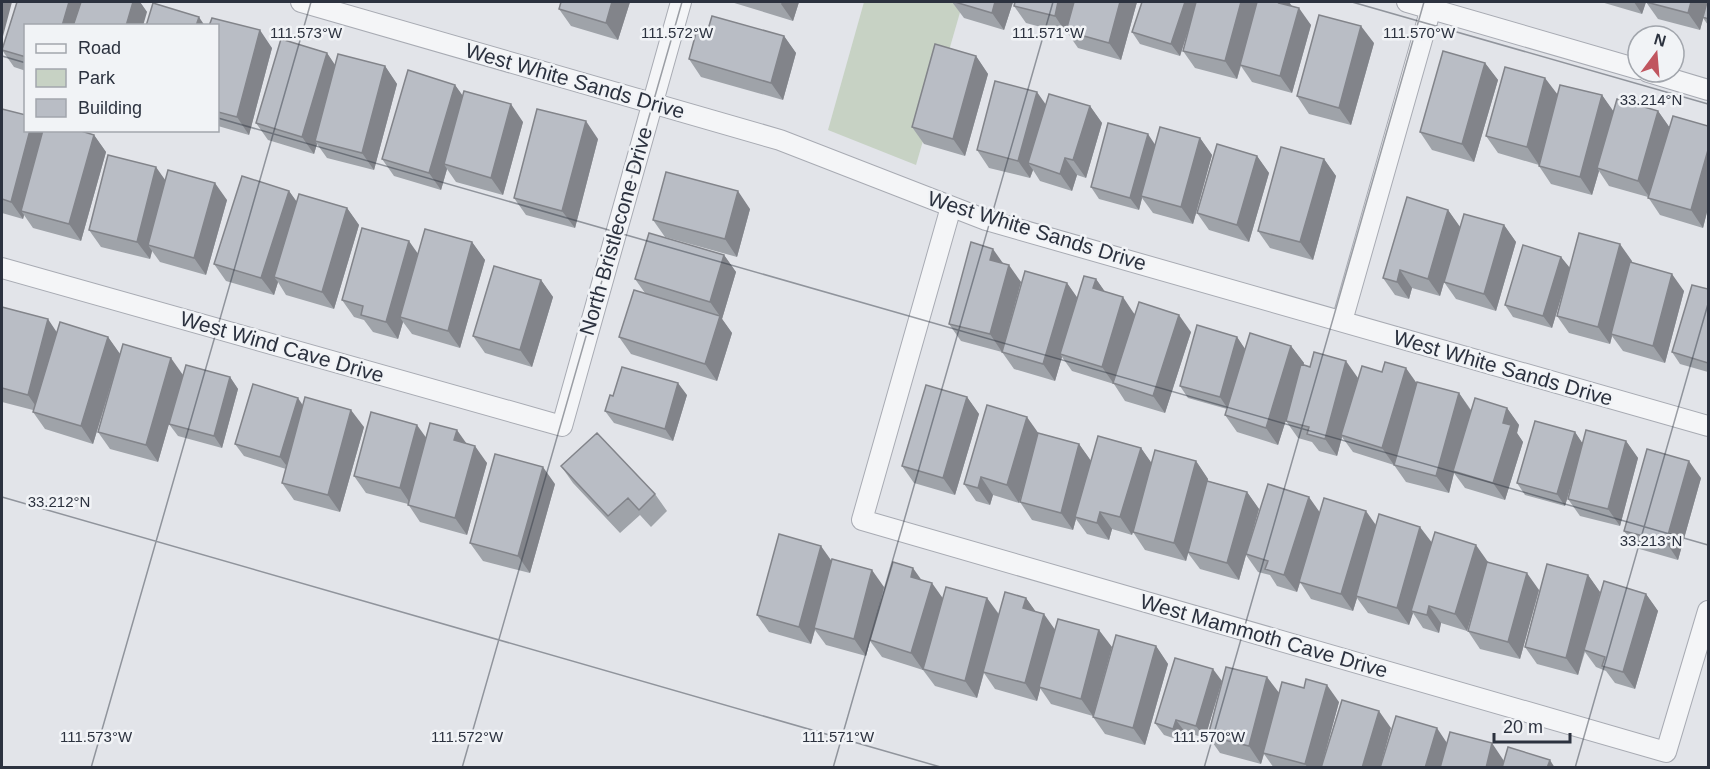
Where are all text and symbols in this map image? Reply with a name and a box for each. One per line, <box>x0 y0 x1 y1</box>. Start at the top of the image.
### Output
legend <box>24 24 219 132</box>
text: 111.573°W <box>270 24 343 41</box>
text: 111.572°W <box>641 24 714 41</box>
text: 111.571°W <box>1012 24 1085 41</box>
text: 111.570°W <box>1383 24 1456 41</box>
north arrow <box>1626 24 1686 84</box>
text: N <box>1652 30 1668 50</box>
text: Road <box>78 38 121 58</box>
street label: West White Sands Drive <box>463 38 688 123</box>
text: Park <box>78 68 116 88</box>
text: 33.214°N <box>1620 91 1682 108</box>
text: Building <box>78 98 142 118</box>
street label: North Bristlecone Drive <box>575 124 656 338</box>
street label: West White Sands Drive <box>925 186 1149 275</box>
street label: West Wind Cave Drive <box>178 306 387 387</box>
street label: West White Sands Drive <box>1391 325 1616 410</box>
text: 33.212°N <box>28 493 90 510</box>
text: 33.213°N <box>1620 532 1682 549</box>
street label: West Mammoth Cave Drive <box>1138 589 1391 682</box>
scale bar <box>1494 706 1570 744</box>
text: 20 m <box>1503 717 1543 737</box>
text: 111.573°W <box>60 728 133 745</box>
text: 111.572°W <box>431 728 504 745</box>
text: 111.571°W <box>802 728 875 745</box>
text: 111.570°W <box>1173 728 1246 745</box>

